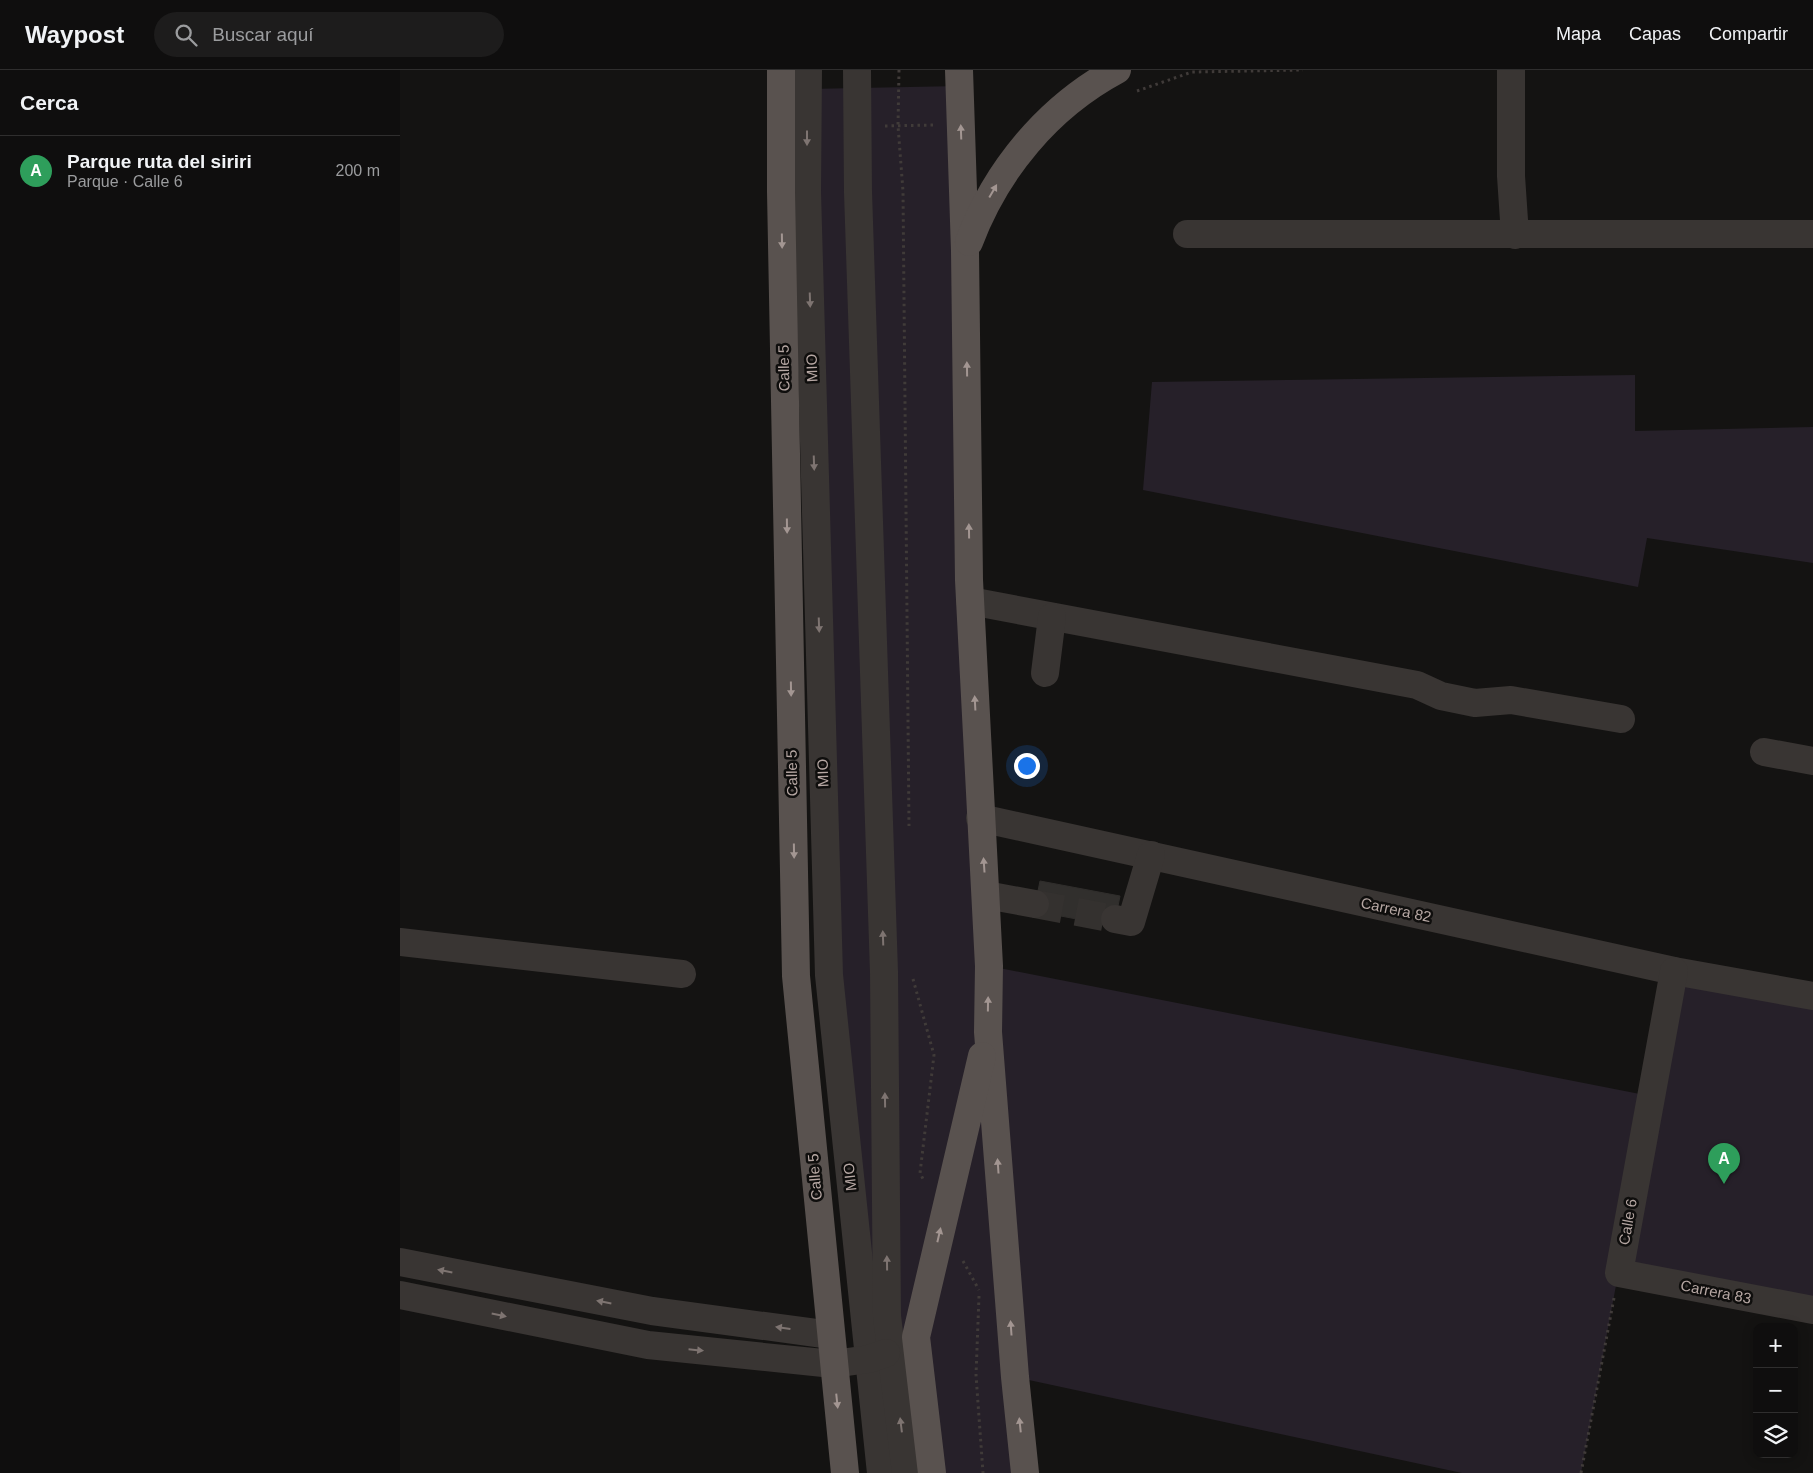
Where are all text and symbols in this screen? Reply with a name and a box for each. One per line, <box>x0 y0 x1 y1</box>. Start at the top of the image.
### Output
search box <box>154 12 504 57</box>
text: Waypost <box>25 21 124 48</box>
icon: search <box>172 21 200 49</box>
text: Buscar aquí <box>212 24 314 45</box>
text: Mapa <box>1556 24 1601 44</box>
text: Capas <box>1629 24 1681 44</box>
text: Compartir <box>1709 24 1788 44</box>
text: Cerca <box>20 91 78 114</box>
one-way arrow <box>957 124 965 140</box>
one-way arrow <box>803 130 811 146</box>
text: Parque ruta del siriri <box>67 151 252 172</box>
text: A <box>30 162 42 179</box>
text: 200 m <box>336 162 380 179</box>
text: Parque · Calle 6 <box>67 173 183 190</box>
one-way arrow <box>988 184 997 197</box>
one-way arrow <box>778 233 786 249</box>
one-way arrow <box>806 292 814 308</box>
street label: Calle 5 <box>775 345 792 392</box>
street label: MIO <box>803 354 820 382</box>
one-way arrow <box>963 361 971 377</box>
one-way arrow <box>811 455 819 471</box>
one-way arrow <box>783 518 791 534</box>
one-way arrow <box>965 523 973 539</box>
one-way arrow <box>815 617 823 633</box>
one-way arrow <box>787 681 795 697</box>
one-way arrow <box>971 694 979 710</box>
street label: Calle 5 <box>783 750 800 797</box>
your location <box>1014 753 1040 779</box>
street label: MIO <box>814 759 831 787</box>
one-way arrow <box>790 843 798 859</box>
one-way arrow <box>980 857 988 873</box>
street label: Carrera 82 <box>1359 894 1433 925</box>
one-way arrow <box>879 930 887 946</box>
one-way arrow <box>985 996 993 1012</box>
one-way arrow <box>881 1092 889 1108</box>
pin: A <box>1708 1143 1740 1184</box>
street label: Calle 5 <box>804 1153 825 1201</box>
one-way arrow <box>994 1158 1002 1174</box>
street label: MIO <box>840 1162 859 1192</box>
street label: Calle 6 <box>1615 1197 1640 1246</box>
one-way arrow <box>935 1228 943 1243</box>
one-way arrow <box>883 1255 891 1271</box>
one-way arrow <box>436 1266 452 1274</box>
street label: Carrera 83 <box>1679 1276 1753 1307</box>
one-way arrow <box>596 1297 612 1305</box>
one-way arrow <box>492 1311 507 1319</box>
one-way arrow <box>1007 1320 1015 1336</box>
map controls <box>1753 1323 1798 1458</box>
button: + <box>1753 1323 1798 1368</box>
one-way arrow <box>774 1324 790 1332</box>
one-way arrow <box>689 1346 705 1354</box>
button: − <box>1753 1368 1798 1413</box>
one-way arrow <box>833 1393 841 1409</box>
button: layers <box>1753 1413 1798 1458</box>
one-way arrow <box>897 1416 905 1432</box>
one-way arrow <box>1016 1416 1024 1432</box>

